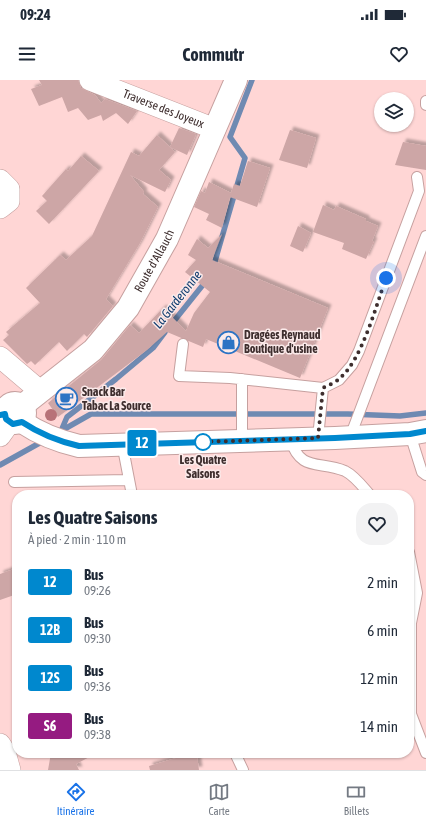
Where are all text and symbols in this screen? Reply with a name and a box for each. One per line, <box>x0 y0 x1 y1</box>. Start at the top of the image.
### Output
text: 09:24 <box>20 6 51 23</box>
icon: menu <box>16 43 38 65</box>
icon: heart <box>388 43 410 65</box>
text: Commutr <box>182 44 244 65</box>
street label: Traverse des Joyeux <box>121 87 206 131</box>
map controls <box>374 92 414 132</box>
button: layers <box>374 92 414 132</box>
street label: Route d'Allauch <box>131 228 177 295</box>
water label: La Garderonne <box>150 267 205 331</box>
your location <box>376 268 396 288</box>
place label: Dragées Reynaud Boutique d'usine <box>244 328 321 356</box>
shop icon: Dragées Reynaud Boutique d'usine <box>215 329 241 355</box>
place label: Snack Bar Tabac La Source <box>82 385 152 413</box>
cafe icon: Snack Bar Tabac La Source <box>54 386 80 412</box>
line badge: 12 <box>124 430 160 456</box>
marker: Les Quatre Saisons <box>194 433 212 451</box>
text: 12 <box>135 435 149 451</box>
place label: Les Quatre Saisons <box>180 453 227 481</box>
button: heart <box>356 503 398 545</box>
text: Les Quatre Saisons <box>28 506 157 528</box>
text: À pied · 2 min · 110 m <box>28 532 126 547</box>
text: Bus <box>84 566 104 583</box>
text: 12 <box>43 574 57 590</box>
text: 2 min <box>367 574 398 591</box>
text: 09:26 <box>84 583 111 598</box>
text: Bus <box>84 614 104 631</box>
text: 12B <box>40 622 60 638</box>
text: 6 min <box>367 622 398 639</box>
text: 09:30 <box>84 631 111 646</box>
text: Bus <box>84 662 104 679</box>
text: 12S <box>40 670 60 686</box>
text: 12 min <box>360 670 398 687</box>
text: 09:36 <box>84 679 111 694</box>
text: Bus <box>84 710 104 727</box>
text: S6 <box>44 718 56 734</box>
text: 14 min <box>360 718 398 735</box>
text: 09:38 <box>84 727 111 742</box>
tab: Itinéraire <box>57 781 95 817</box>
tab: Carte <box>208 781 230 817</box>
tab: Billets <box>344 781 369 817</box>

